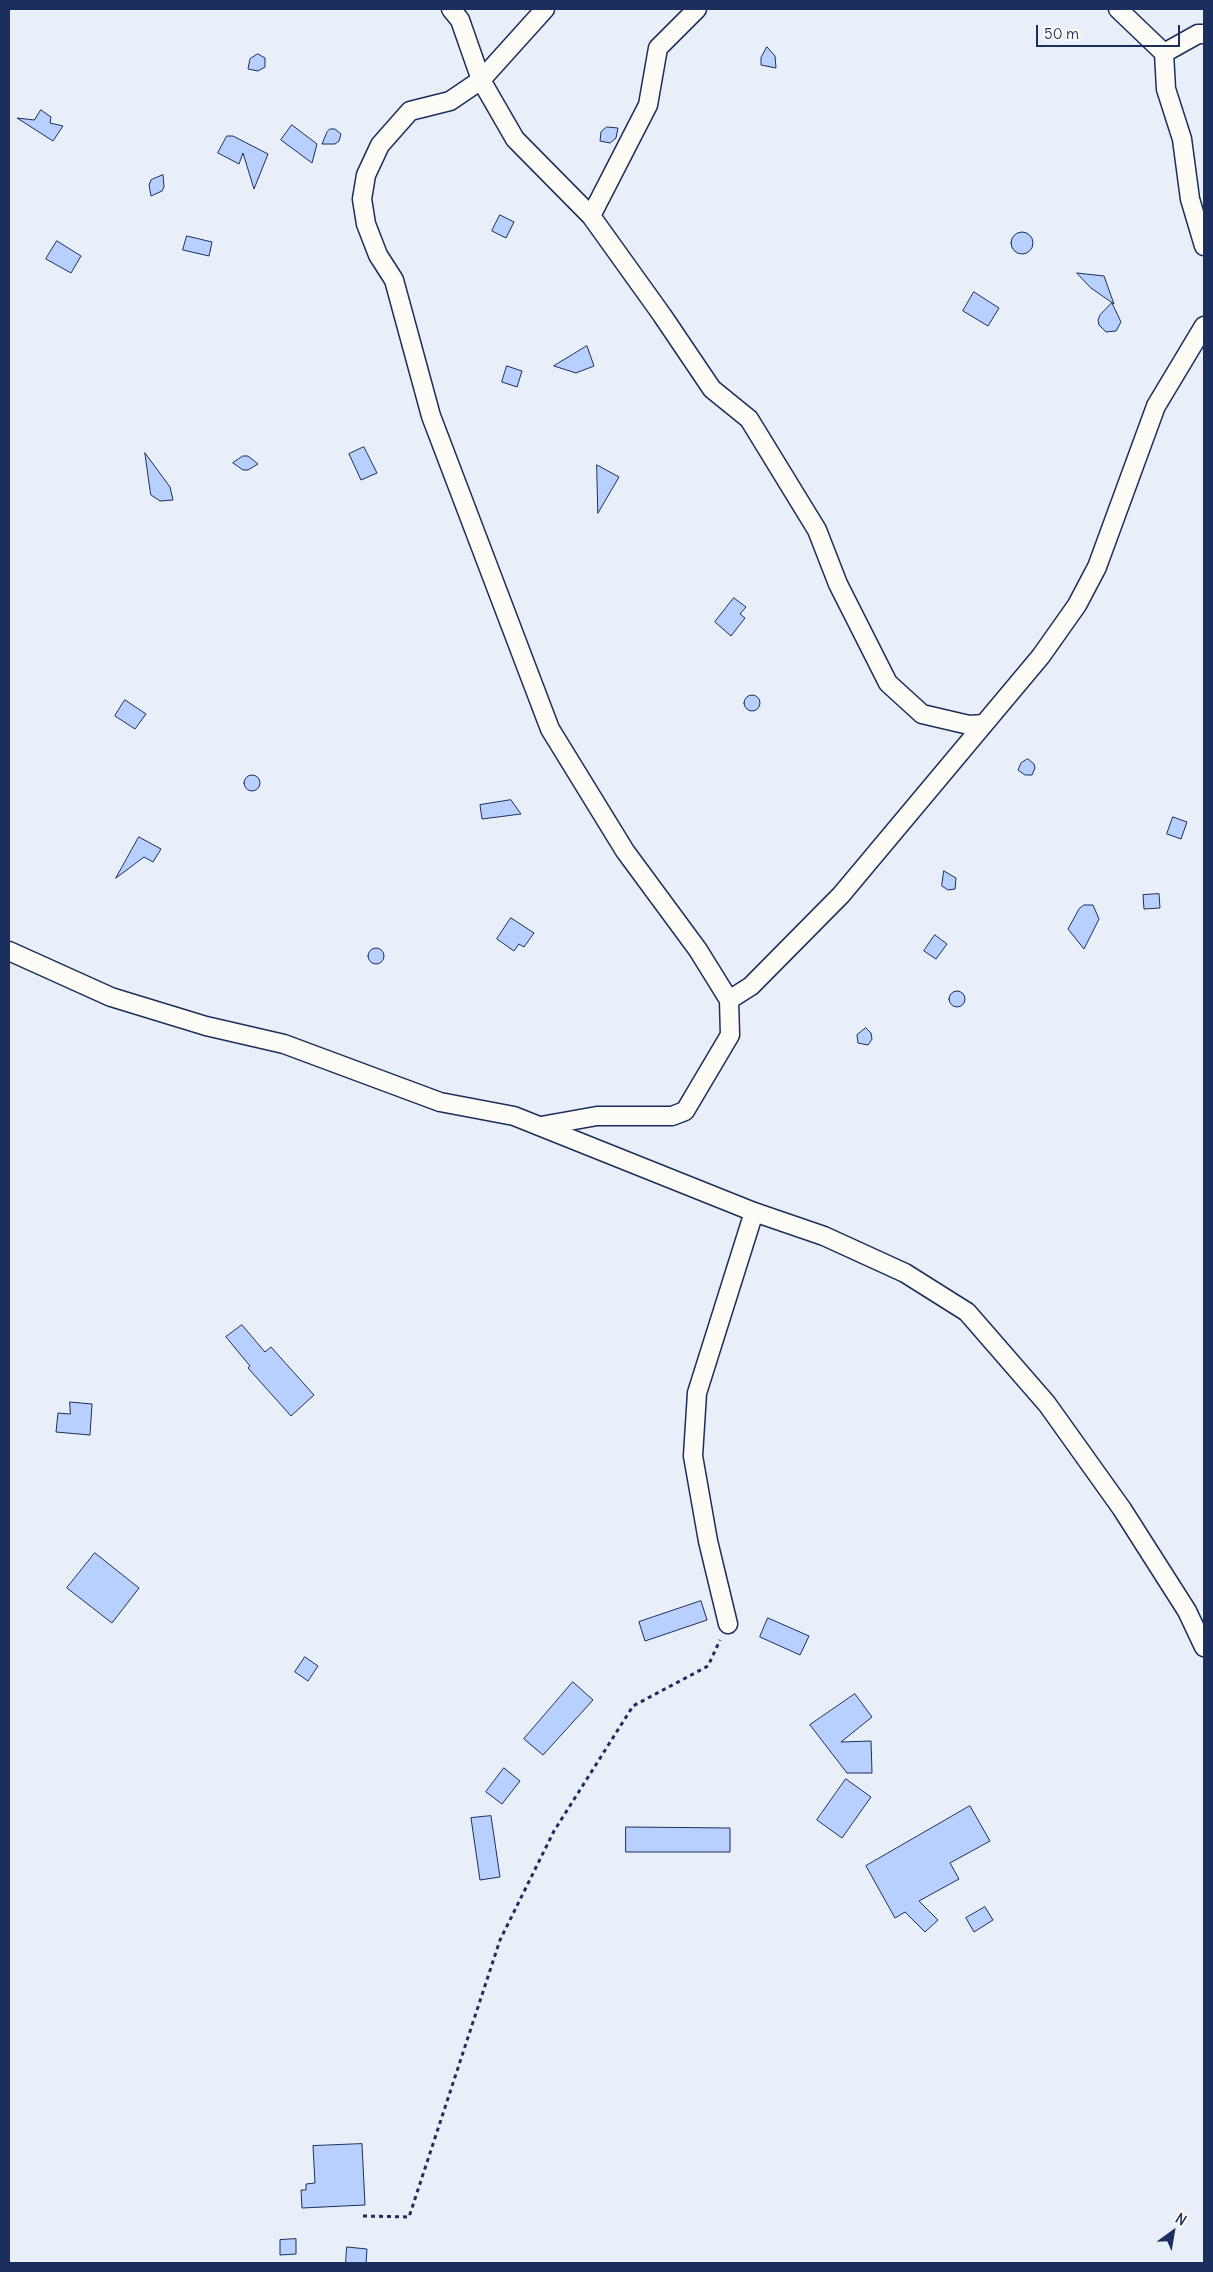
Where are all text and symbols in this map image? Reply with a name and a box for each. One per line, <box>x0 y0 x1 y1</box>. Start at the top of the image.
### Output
scale bar <box>1038 15 1182 47</box>
text: 50 m <box>1044 24 1079 43</box>
north arrow <box>1148 2207 1198 2257</box>
text: N <box>1172 2209 1190 2229</box>

